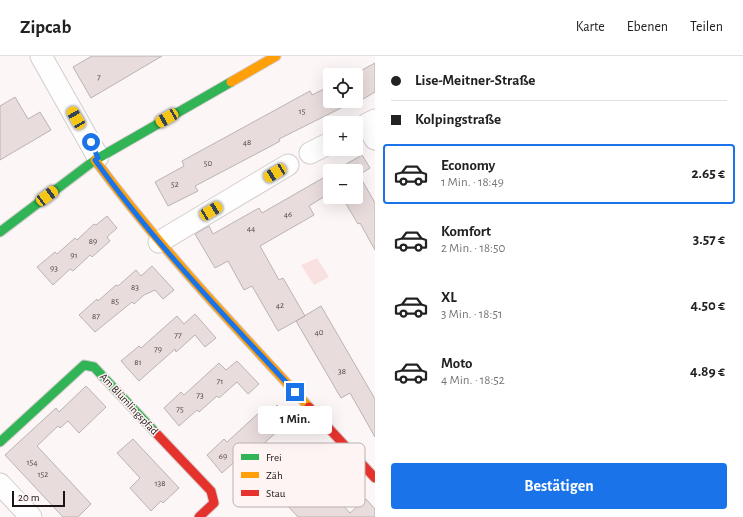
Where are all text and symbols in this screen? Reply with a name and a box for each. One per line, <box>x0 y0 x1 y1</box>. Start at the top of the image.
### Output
text: Zipcab <box>20 18 71 37</box>
text: Karte <box>576 20 605 34</box>
text: Ebenen <box>627 20 668 34</box>
text: Teilen <box>690 20 723 34</box>
map controls <box>323 68 363 204</box>
button: locate <box>323 68 363 108</box>
house number: 7 <box>97 73 101 82</box>
text: Lise-Meitner-Straße <box>415 73 535 88</box>
car <box>65 105 87 131</box>
car <box>154 107 180 129</box>
house number: 15 <box>299 107 306 116</box>
text: Kolpingstraße <box>415 112 501 127</box>
button: + <box>323 116 363 156</box>
route start <box>82 133 100 151</box>
house number: 48 <box>243 138 251 147</box>
icon: car <box>393 156 429 192</box>
text: Economy <box>441 158 495 173</box>
house number: 50 <box>204 159 213 168</box>
car <box>262 162 288 184</box>
button: − <box>323 164 363 204</box>
text: 2.65 € <box>692 166 725 181</box>
text: 1 Min. · 18:49 <box>441 176 504 189</box>
house number: 52 <box>171 180 179 189</box>
car <box>34 184 60 208</box>
car <box>198 200 224 222</box>
house number: 46 <box>284 210 292 219</box>
icon: car <box>393 222 429 258</box>
house number: 44 <box>247 224 256 233</box>
text: Komfort <box>441 224 491 239</box>
text: 3.57 € <box>693 232 725 247</box>
house number: 89 <box>89 237 97 246</box>
text: 2 Min. · 18:50 <box>441 242 505 255</box>
house number: 91 <box>70 251 78 260</box>
house number: 93 <box>50 264 58 273</box>
house number: 83 <box>131 283 139 292</box>
icon: car <box>393 288 429 324</box>
text: XL <box>441 290 457 305</box>
house number: 85 <box>111 297 119 306</box>
text: 4.50 € <box>690 298 725 313</box>
house number: 42 <box>276 301 284 310</box>
text: 3 Min. · 18:51 <box>441 308 502 321</box>
house number: 87 <box>92 312 100 321</box>
house number: 40 <box>314 328 324 337</box>
house number: 77 <box>174 331 182 340</box>
house number: 79 <box>154 345 162 354</box>
icon: car <box>393 354 429 390</box>
text: Moto <box>441 356 473 371</box>
house number: 81 <box>134 358 142 367</box>
text: 4.89 € <box>690 364 725 379</box>
house number: 38 <box>338 367 346 376</box>
street label: Am Blümlingspfad <box>98 371 160 437</box>
text: 4 Min. · 18:52 <box>441 374 505 387</box>
house number: 71 <box>217 377 223 386</box>
route end <box>286 383 304 401</box>
house number: 73 <box>196 391 204 400</box>
house number: 75 <box>176 405 184 414</box>
callout: 1 Min. <box>258 406 332 434</box>
text: 1 Min. <box>280 413 310 426</box>
legend <box>233 443 365 507</box>
house number: 69 <box>219 452 227 461</box>
text: Frei <box>266 452 282 463</box>
house number: 154 <box>26 458 38 467</box>
button: Bestätigen <box>391 463 727 509</box>
house number: 152 <box>38 470 48 479</box>
text: Zäh <box>266 470 283 481</box>
house number: 138 <box>154 479 166 488</box>
text: Stau <box>266 488 286 499</box>
scale bar <box>12 489 65 508</box>
text: 20 m <box>18 492 39 503</box>

